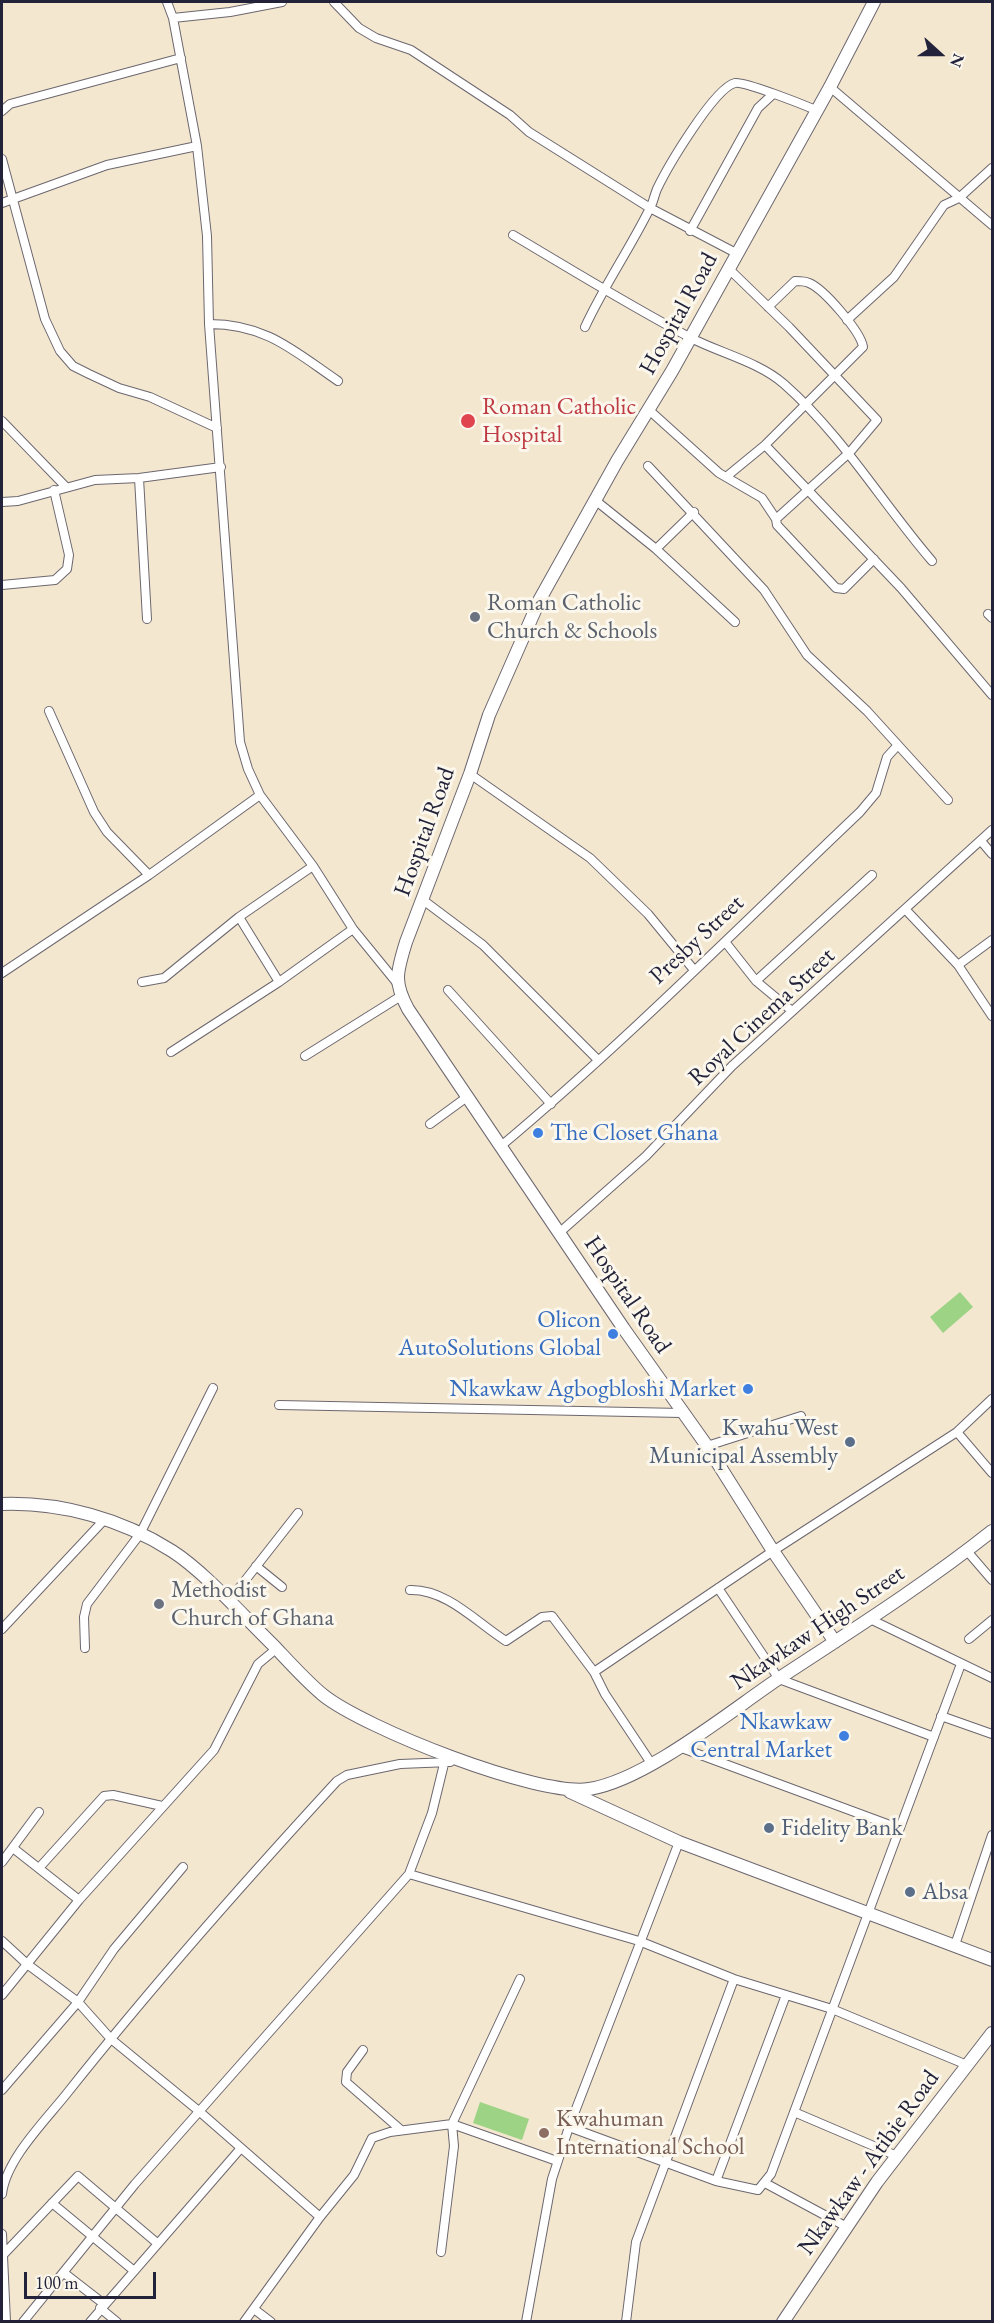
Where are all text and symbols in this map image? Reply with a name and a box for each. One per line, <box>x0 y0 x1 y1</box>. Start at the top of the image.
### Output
north arrow <box>910 24 970 84</box>
text: N <box>945 51 969 70</box>
street label: Hospital Road <box>634 248 724 380</box>
place label: Roman Catholic Hospital <box>482 393 636 449</box>
marker: Roman Catholic Hospital <box>459 412 477 430</box>
place label: Roman Catholic Church & Schools <box>487 589 657 645</box>
marker: Roman Catholic Church & Schools <box>468 610 482 624</box>
street label: Hospital Road <box>388 763 462 901</box>
street label: Presby Street <box>644 889 750 991</box>
street label: Royal Cinema Street <box>683 942 841 1092</box>
place label: The Closet Ghana <box>550 1119 718 1147</box>
marker: The Closet Ghana <box>531 1126 545 1140</box>
street label: Hospital Road <box>577 1231 677 1359</box>
place label: Olicon AutoSolutions Global <box>398 1306 601 1362</box>
marker: Olicon AutoSolutions Global <box>606 1327 620 1341</box>
place label: Nkawkaw Agbogbloshi Market <box>450 1375 736 1403</box>
marker: Nkawkaw Agbogbloshi Market <box>741 1382 755 1396</box>
place label: Kwahu West Municipal Assembly <box>649 1414 838 1470</box>
marker: Kwahu West Municipal Assembly <box>843 1435 857 1449</box>
street label: Nkawkaw High Street <box>726 1559 910 1697</box>
place label: Methodist Church of Ghana <box>171 1576 334 1632</box>
marker: Methodist Church of Ghana <box>152 1597 166 1611</box>
place label: Nkawkaw Central Market <box>690 1708 832 1764</box>
marker: Nkawkaw Central Market <box>837 1729 851 1743</box>
place label: Fidelity Bank <box>781 1814 903 1842</box>
marker: Fidelity Bank <box>762 1821 776 1835</box>
place label: Absa <box>922 1878 968 1906</box>
marker: Absa <box>903 1885 917 1899</box>
street label: Nkawkaw - Atibie Road <box>792 2065 946 2261</box>
place label: Kwahuman International School <box>556 2105 745 2161</box>
marker: Kwahuman International School <box>537 2126 551 2140</box>
scale bar <box>27 2260 159 2298</box>
text: 100 m <box>35 2271 79 2294</box>

